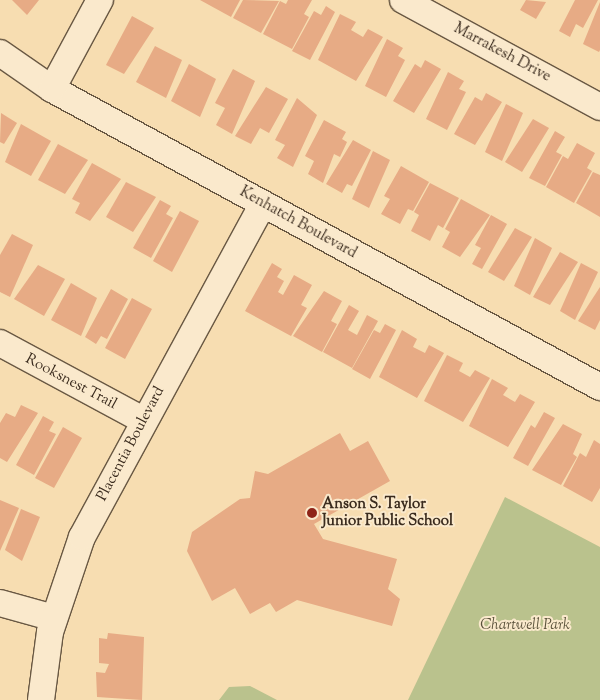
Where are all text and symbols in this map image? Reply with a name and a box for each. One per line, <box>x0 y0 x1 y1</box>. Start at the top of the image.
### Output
street label: Marrakesh Drive <box>450 20 554 86</box>
street label: Kenhatch Boulevard <box>236 183 360 263</box>
street label: Rooksnest Trail <box>22 350 120 414</box>
street label: Placentia Boulevard <box>93 384 169 504</box>
place label: Anson S. Taylor Junior Public School <box>322 495 453 530</box>
marker: Anson S. Taylor Junior Public School <box>306 507 318 519</box>
park label: Chartwell Park <box>480 617 570 635</box>

